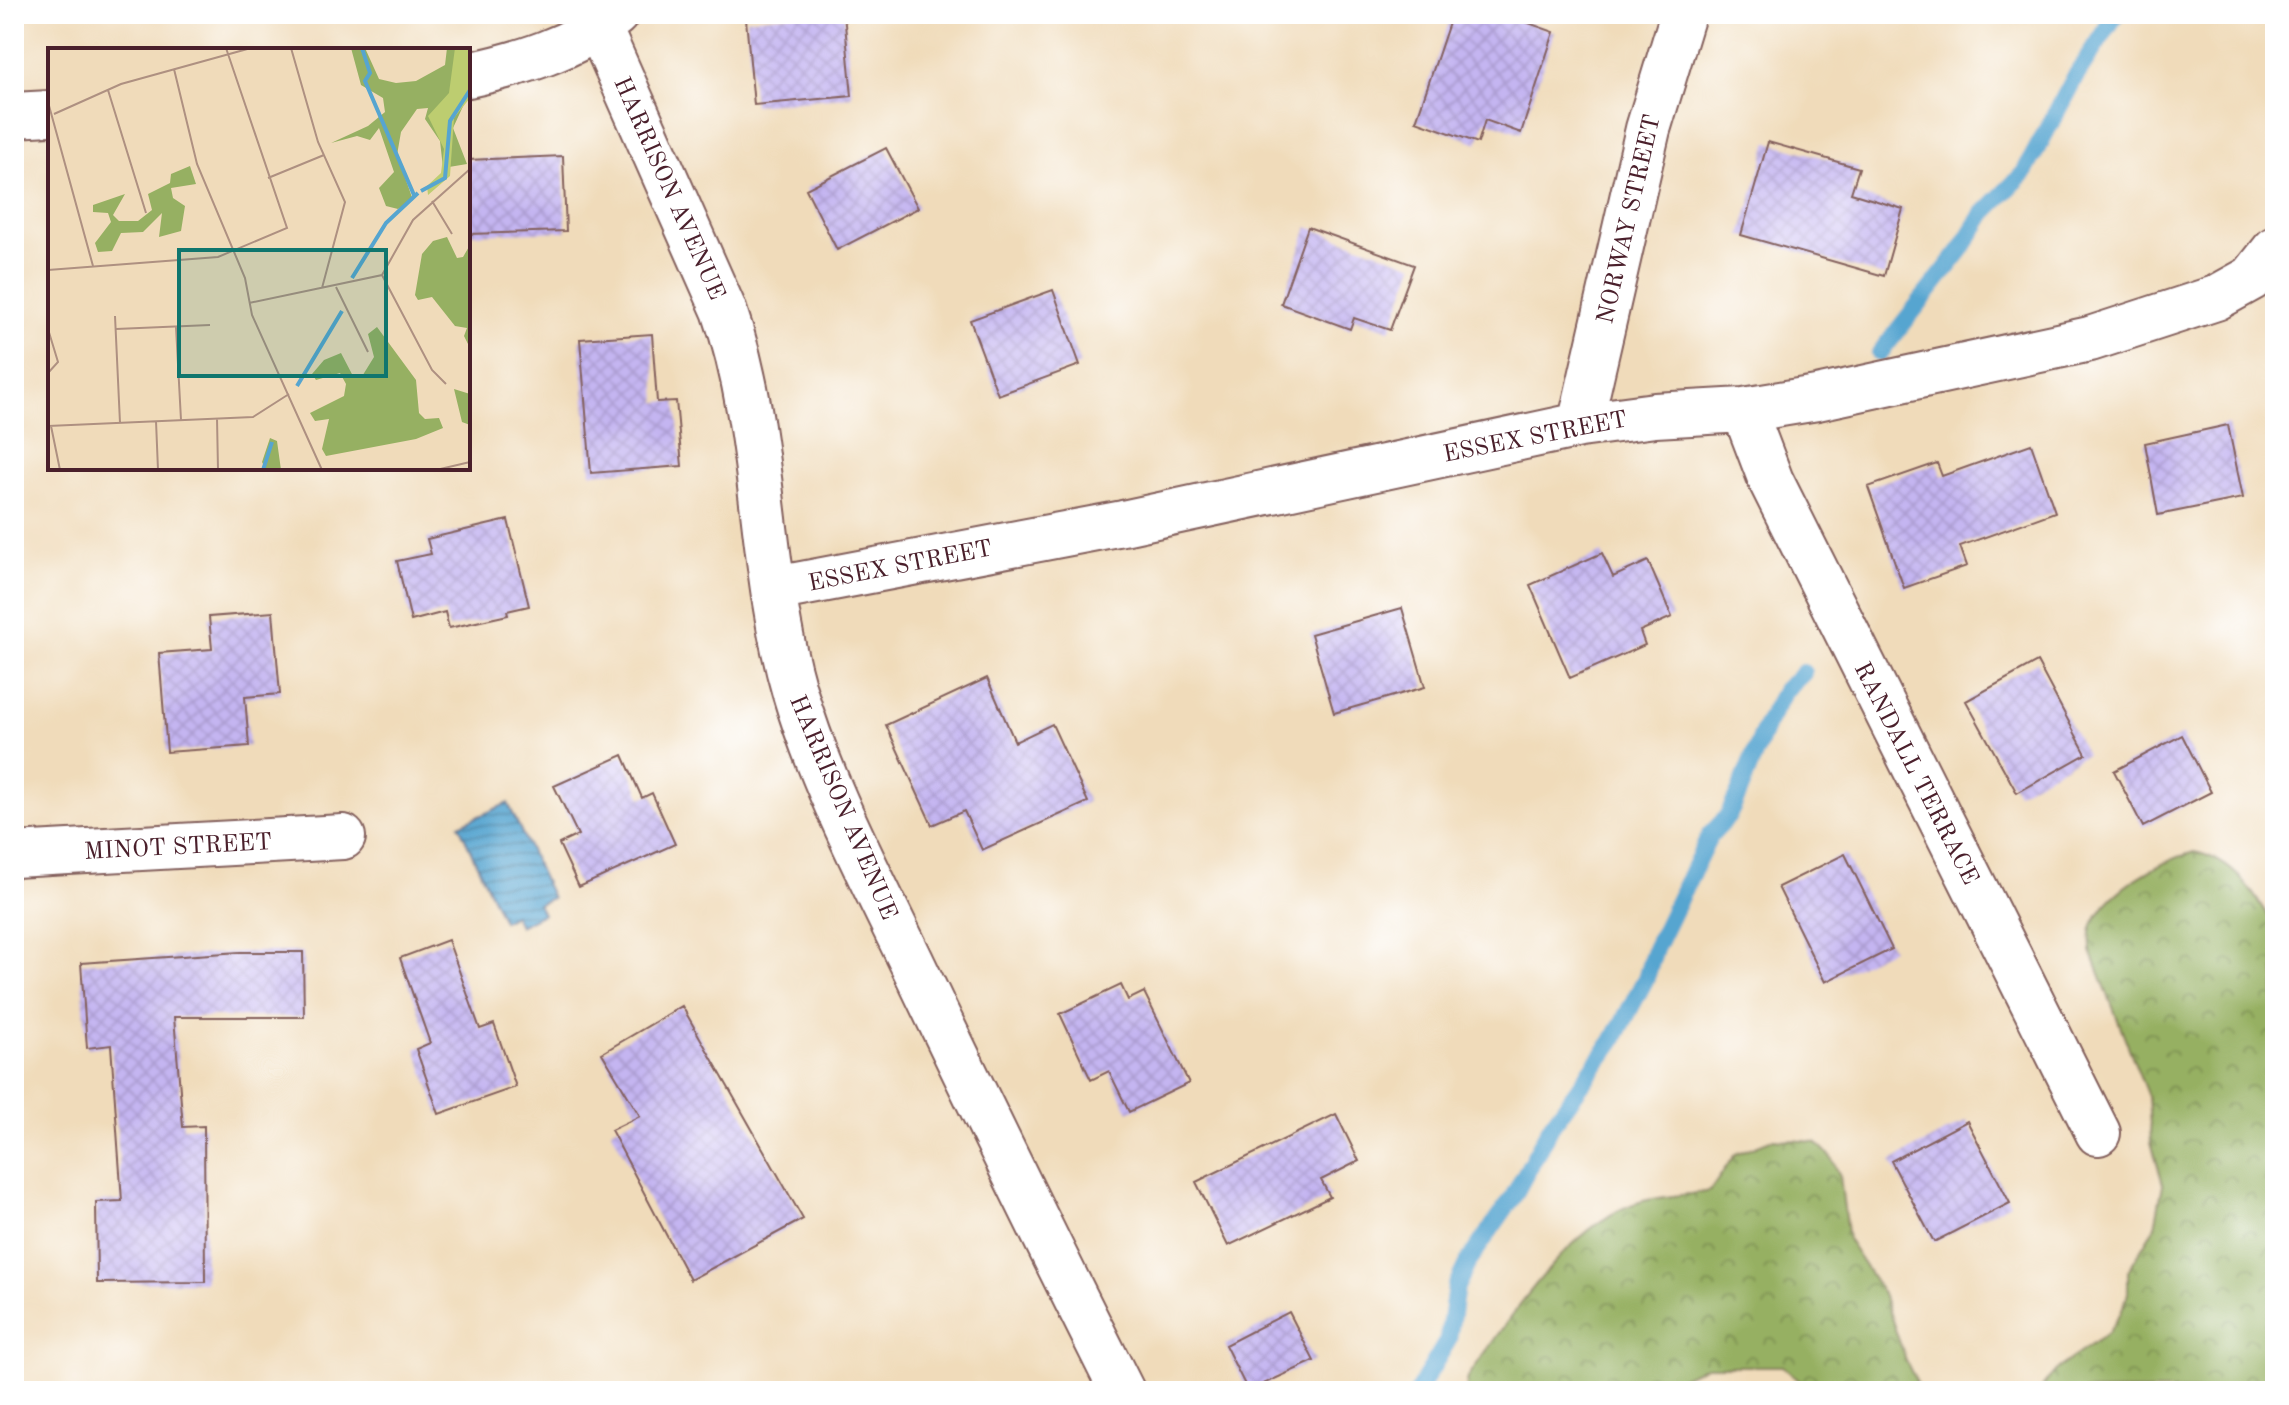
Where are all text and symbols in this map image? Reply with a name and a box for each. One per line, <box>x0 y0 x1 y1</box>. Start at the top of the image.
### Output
inset map <box>48 48 470 470</box>
street label: HARRISON AVENUE <box>608 74 728 304</box>
street label: NORWAY STREET <box>1594 113 1666 326</box>
street label: ESSEX STREET <box>1441 408 1629 468</box>
street label: ESSEX STREET <box>806 537 994 597</box>
street label: RANDALL TERRACE <box>1849 659 1982 889</box>
street label: HARRISON AVENUE <box>784 692 900 923</box>
street label: MINOT STREET <box>84 831 273 865</box>

